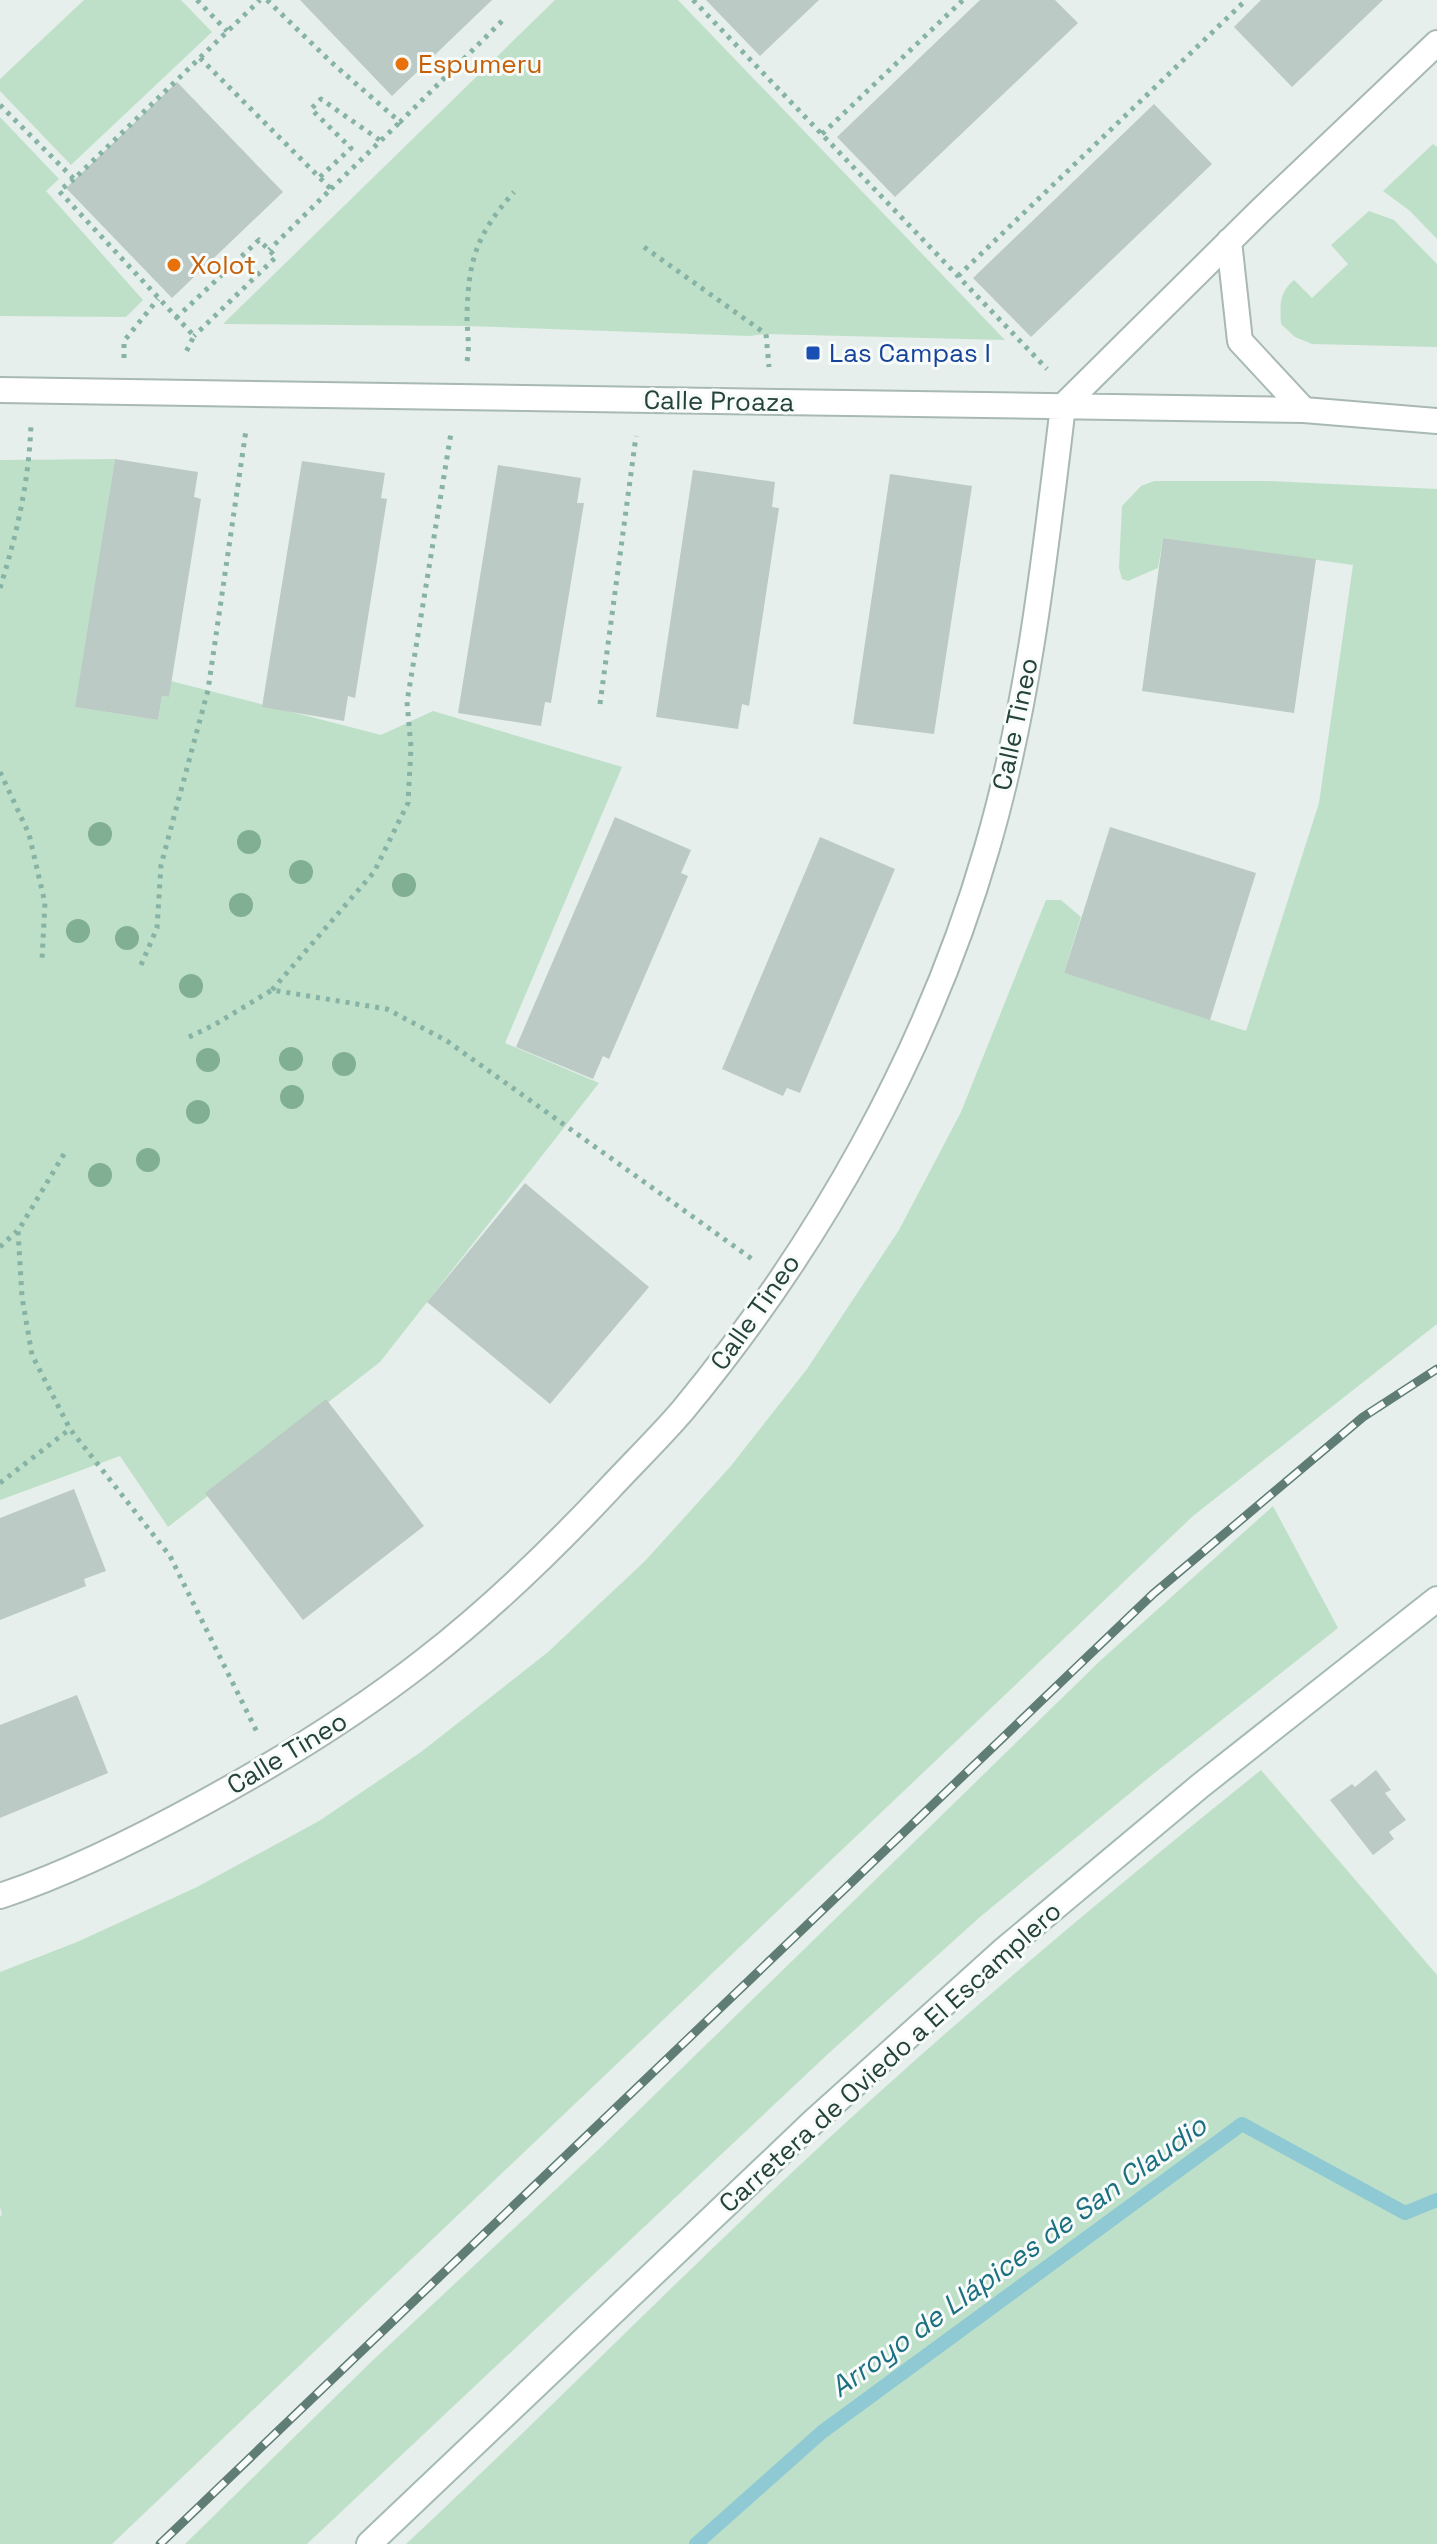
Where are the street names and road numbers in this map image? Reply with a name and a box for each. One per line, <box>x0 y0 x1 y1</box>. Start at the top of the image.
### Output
street label: Calle Proaza <box>643 383 795 419</box>
street label: Calle Tineo <box>984 655 1046 793</box>
street label: Calle Tineo <box>702 1247 808 1377</box>
street label: Calle Tineo <box>221 1704 353 1802</box>
street label: Carretera de Oviedo a El Escamplero <box>712 1894 1068 2220</box>

